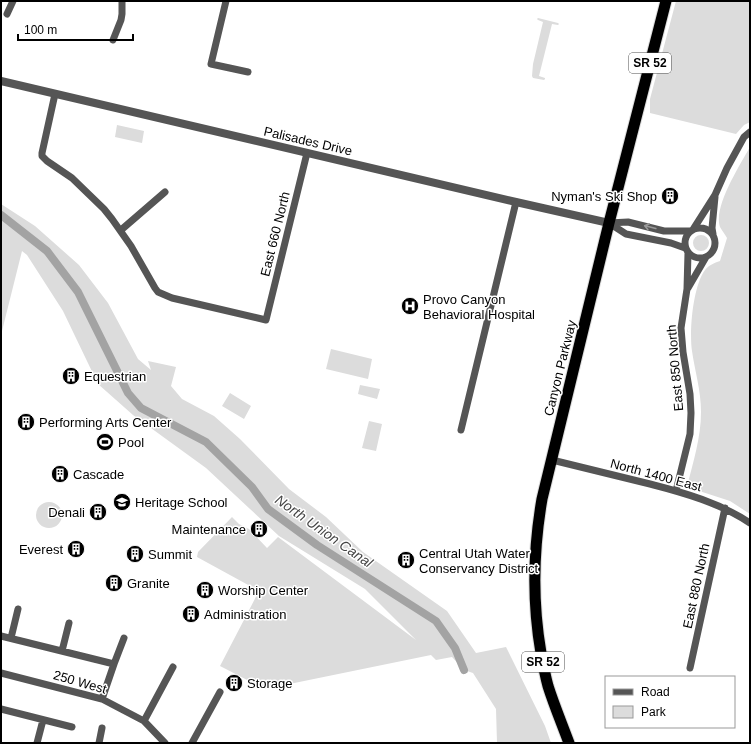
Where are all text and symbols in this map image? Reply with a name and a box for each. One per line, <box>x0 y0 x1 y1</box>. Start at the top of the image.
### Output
scale bar <box>18 16 133 42</box>
text: 100 m <box>24 23 57 37</box>
road number: SR 52 <box>629 53 671 73</box>
street label: Palisades Drive <box>262 124 354 158</box>
building icon: Nyman's Ski Shop <box>660 186 680 206</box>
place label: Nyman's Ski Shop <box>551 189 657 204</box>
street label: East 660 North <box>257 190 293 278</box>
one-way arrow <box>644 223 657 231</box>
place label: Provo Canyon Behavioral Hospital <box>423 292 535 322</box>
hospital icon: Provo Canyon Behavioral Hospital <box>400 296 420 316</box>
street label: Canyon Parkway <box>541 318 579 417</box>
street label: East 850 North <box>664 324 686 412</box>
building icon: Equestrian <box>61 366 81 386</box>
place label: Equestrian <box>84 369 146 384</box>
building icon: Performing Arts Center <box>16 412 36 432</box>
place label: Performing Arts Center <box>39 415 172 430</box>
sports icon: Pool <box>95 432 115 452</box>
place label: Pool <box>118 435 144 450</box>
street label: North 1400 East <box>609 456 704 495</box>
building icon: Cascade <box>50 464 70 484</box>
place label: Cascade <box>73 467 124 482</box>
water label: North Union Canal <box>272 491 376 571</box>
school or university icon: Heritage School <box>112 492 132 512</box>
place label: Heritage School <box>135 495 228 510</box>
building icon: Denali <box>88 502 108 522</box>
place label: Denali <box>48 505 85 520</box>
building icon: Maintenance <box>249 519 269 539</box>
place label: Maintenance <box>172 522 246 537</box>
building icon: Everest <box>66 539 86 559</box>
place label: Everest <box>19 542 63 557</box>
street label: East 880 North <box>680 542 712 630</box>
building icon: Summit <box>125 544 145 564</box>
place label: Central Utah Water Conservancy District <box>419 546 539 576</box>
place label: Summit <box>148 547 192 562</box>
building icon: Central Utah Water Conservancy District <box>396 550 416 570</box>
building icon: Granite <box>104 573 124 593</box>
place label: Granite <box>127 576 170 591</box>
building icon: Worship Center <box>195 580 215 600</box>
place label: Worship Center <box>218 583 309 598</box>
building icon: Administration <box>181 604 201 624</box>
place label: Administration <box>204 607 286 622</box>
road number: SR 52 <box>522 652 564 672</box>
street label: 250 West <box>52 667 109 697</box>
building icon: Storage <box>224 673 244 693</box>
place label: Storage <box>247 676 293 691</box>
legend <box>605 676 735 728</box>
text: Road <box>641 685 670 699</box>
text: Park <box>641 705 667 719</box>

